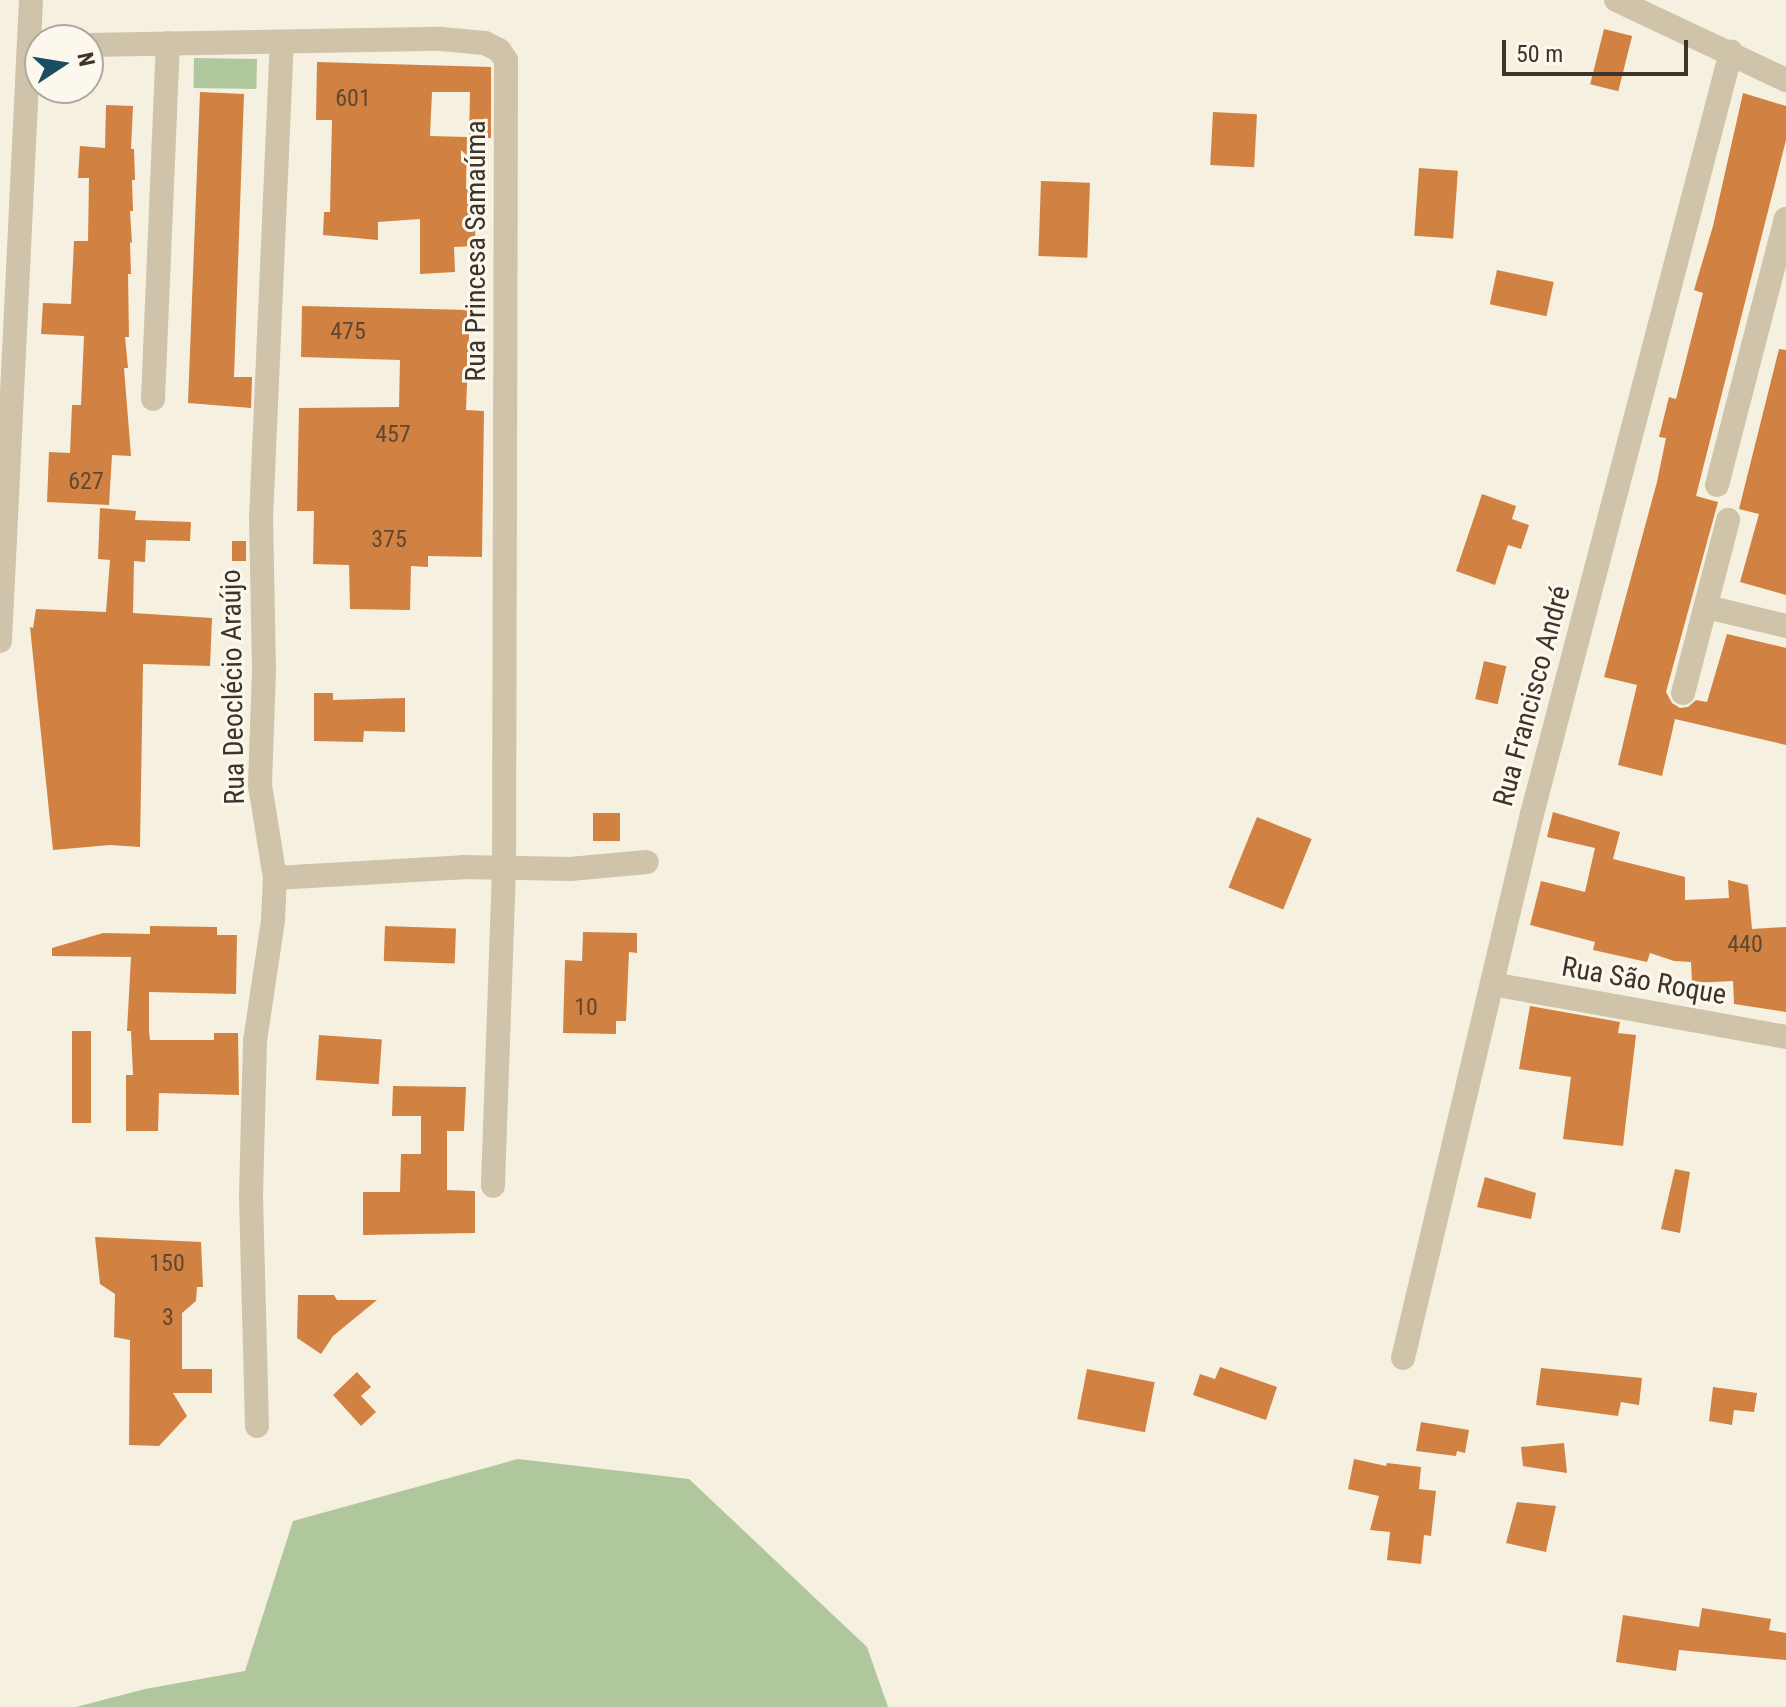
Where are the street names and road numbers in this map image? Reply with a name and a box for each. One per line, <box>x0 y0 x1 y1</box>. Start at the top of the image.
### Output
street label: Rua Princesa Samaúma <box>459 120 493 382</box>
street label: Rua Deoclécio Araújo <box>214 569 252 805</box>
street label: Rua Francisco André <box>1486 582 1578 810</box>
street label: Rua São Roque <box>1559 950 1729 1012</box>

